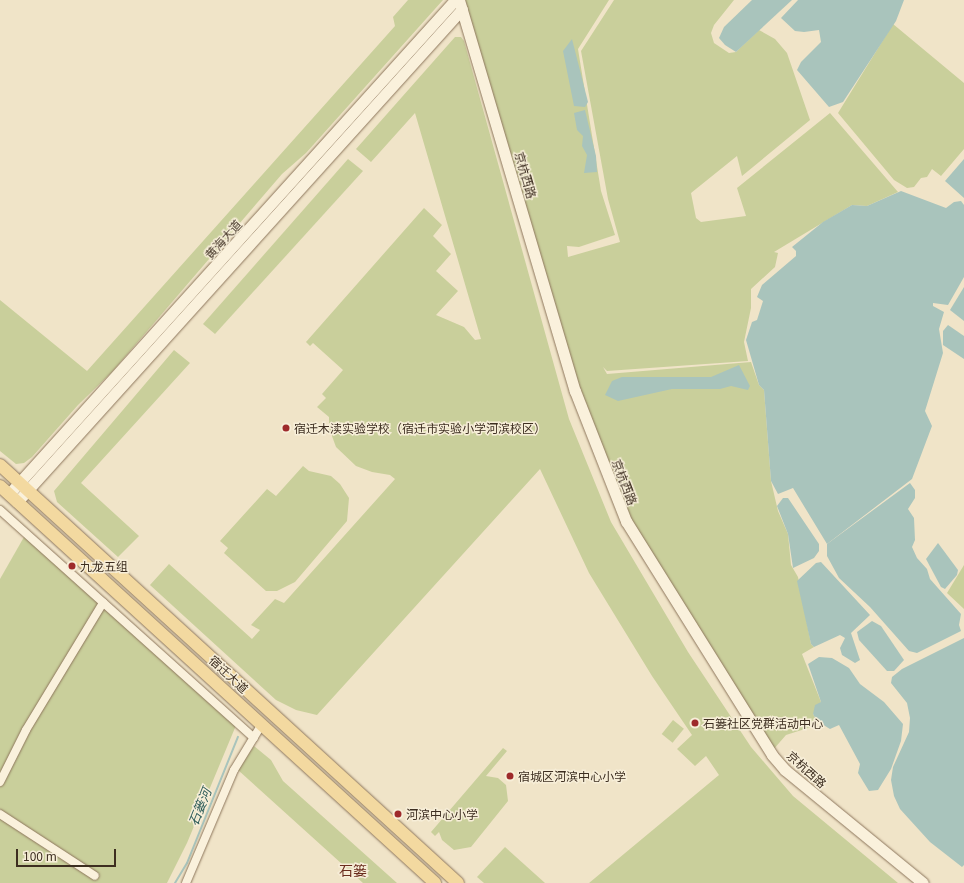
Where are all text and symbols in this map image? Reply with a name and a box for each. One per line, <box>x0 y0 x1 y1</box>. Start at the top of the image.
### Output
street label: 京杭西路 <box>512 150 540 200</box>
street label: 黄海大道 <box>202 216 244 262</box>
place label: 宿迁木渎实验学校（宿迁市实验小学河滨校区） <box>294 421 546 435</box>
marker: 宿迁木渎实验学校（宿迁市实验小学河滨校区） <box>281 423 291 433</box>
street label: 京杭西路 <box>610 457 640 507</box>
place label: 九龙五组 <box>80 559 128 573</box>
marker: 九龙五组 <box>67 561 77 571</box>
street label: 宿迁大道 <box>207 652 251 696</box>
place label: 石篓社区党群活动中心 <box>703 716 823 730</box>
marker: 石篓社区党群活动中心 <box>690 718 700 728</box>
street label: 京杭西路 <box>784 748 830 790</box>
place label: 宿城区河滨中心小学 <box>518 769 626 783</box>
marker: 宿城区河滨中心小学 <box>505 771 515 781</box>
water label: 石篓河 <box>185 786 215 828</box>
place label: 河滨中心小学 <box>406 807 478 821</box>
marker: 河滨中心小学 <box>393 809 403 819</box>
scale bar <box>18 841 118 867</box>
text: 100 m <box>23 847 57 864</box>
district label: 石篓 <box>339 862 367 878</box>

